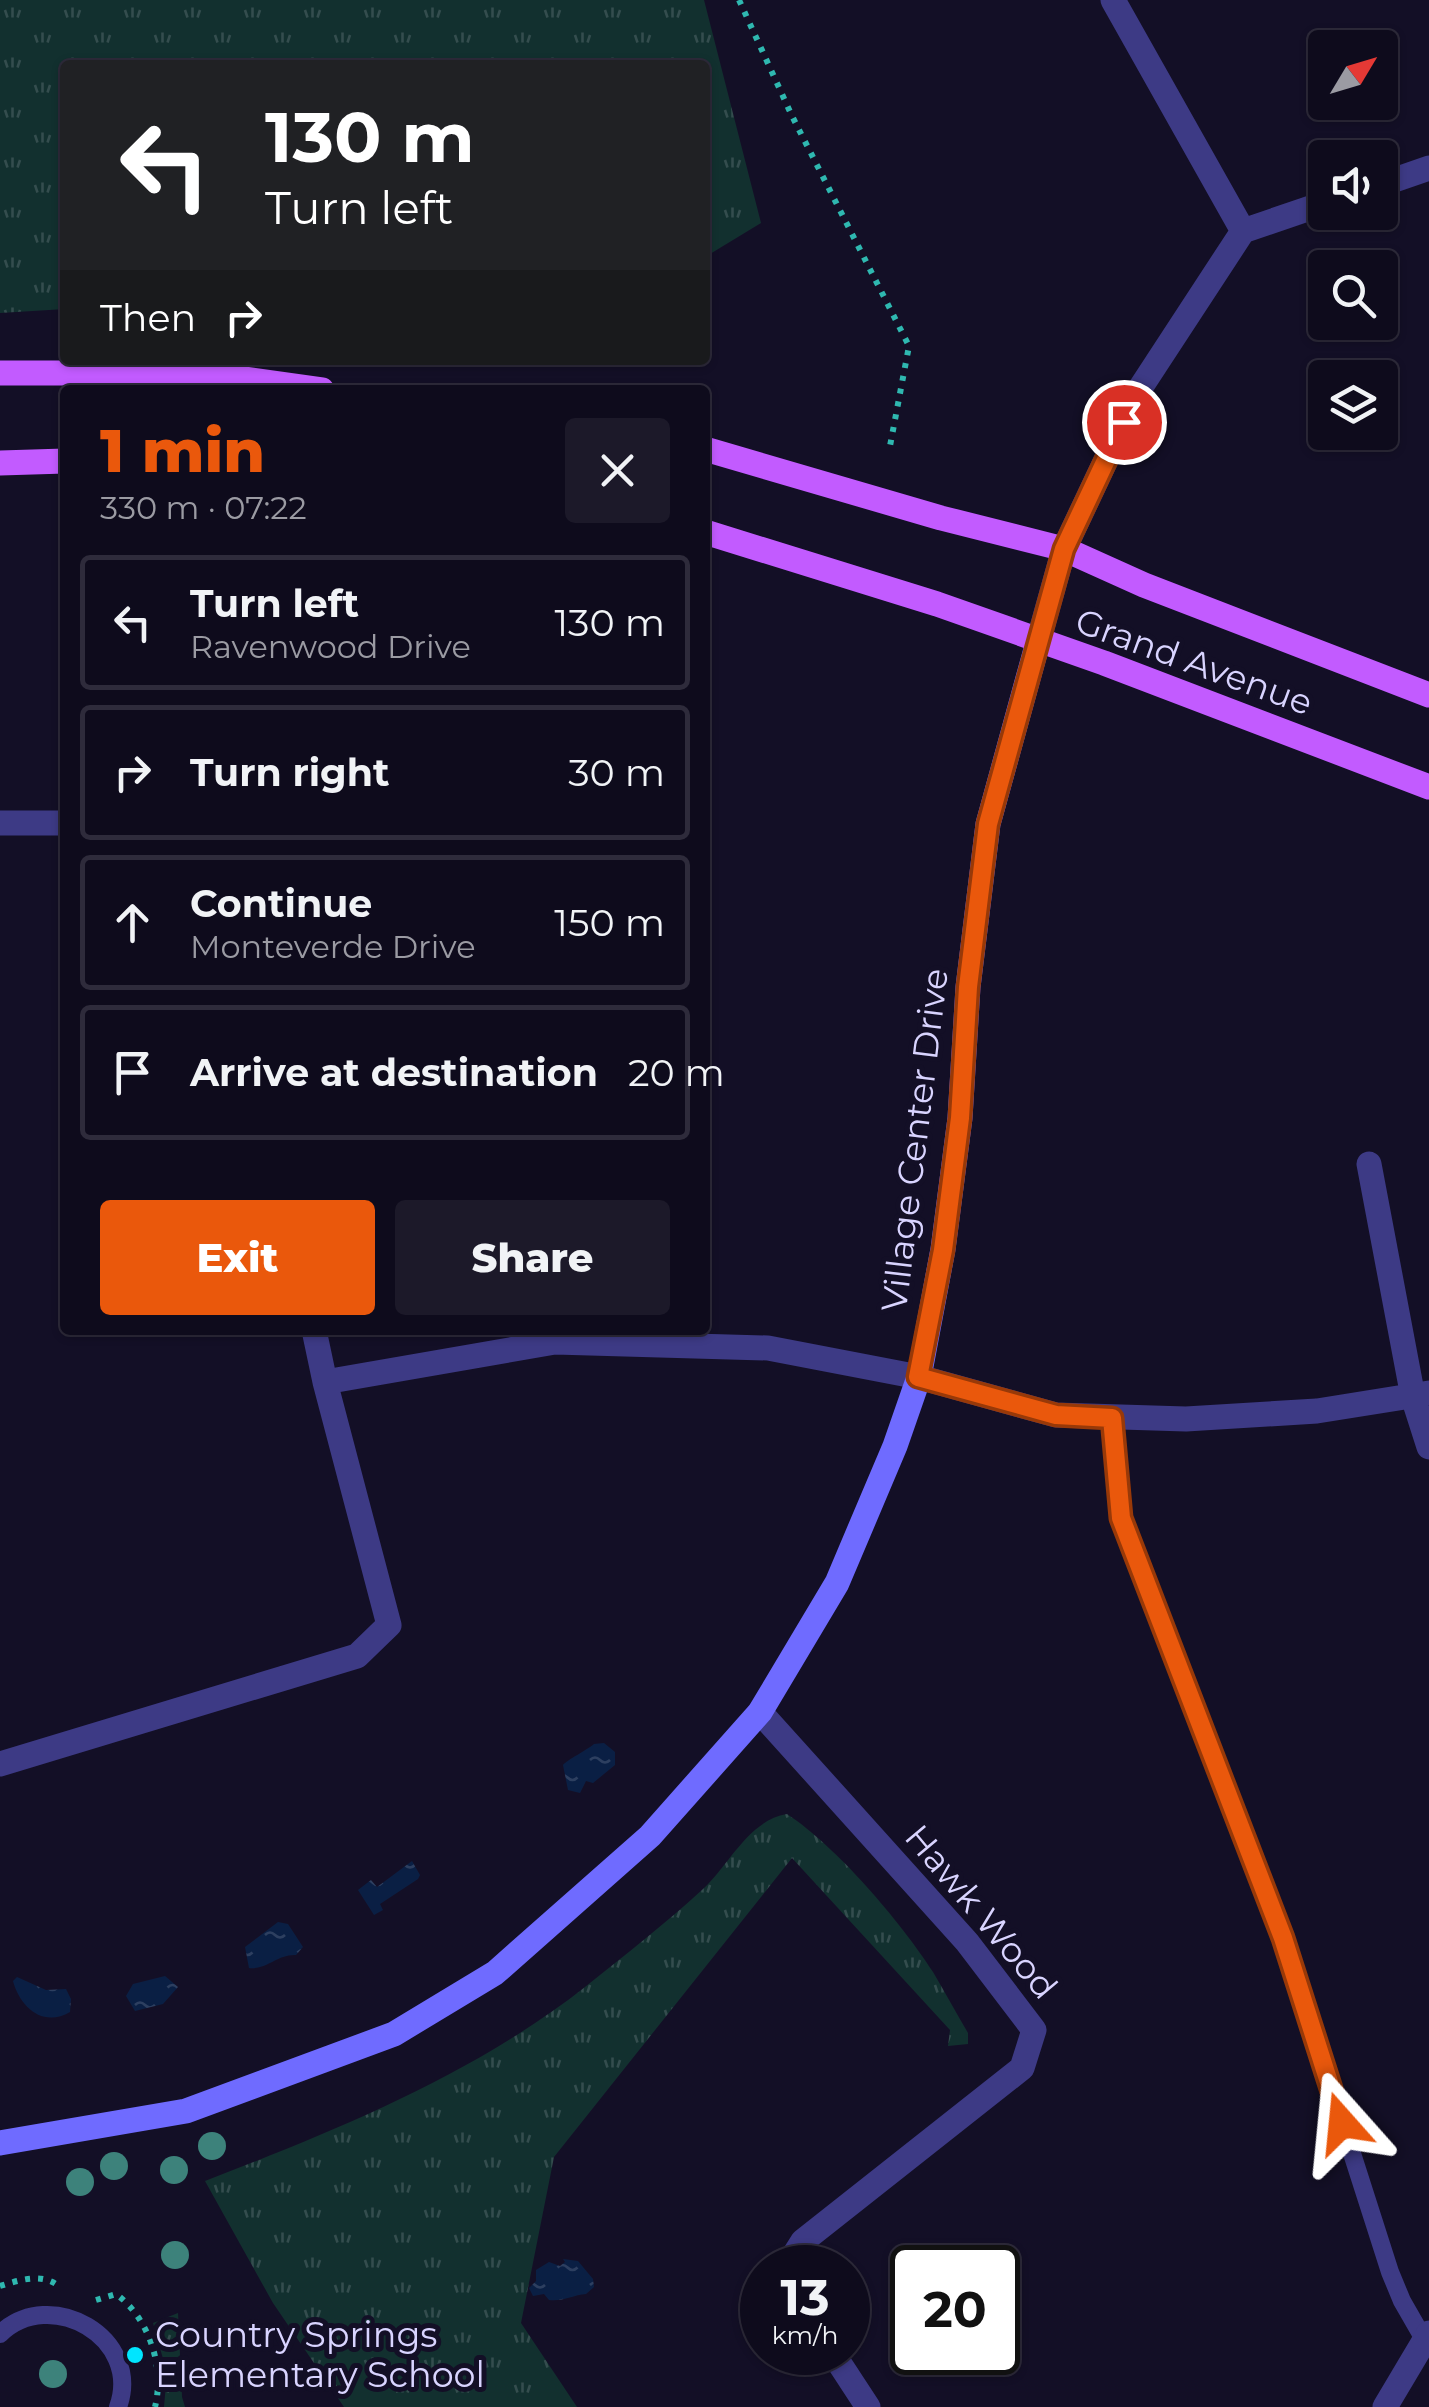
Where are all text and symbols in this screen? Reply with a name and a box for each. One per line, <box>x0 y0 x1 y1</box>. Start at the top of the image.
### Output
north arrow <box>1308 30 1398 120</box>
map controls <box>1308 30 1398 450</box>
text: 130 m <box>265 94 475 180</box>
icon: left <box>100 100 230 230</box>
button: sound <box>1308 140 1398 230</box>
text: Turn left <box>265 180 453 235</box>
button: search <box>1308 250 1398 340</box>
icon: right <box>216 290 271 345</box>
text: Then <box>100 294 196 341</box>
button: layers <box>1308 360 1398 450</box>
pin <box>1082 380 1167 465</box>
icon: arrive <box>1097 395 1152 450</box>
text: 1 min <box>100 414 265 487</box>
button: close <box>565 418 670 523</box>
text: 330 m · 07:22 <box>100 488 307 527</box>
text: Turn left <box>190 580 359 627</box>
icon: left <box>105 595 160 650</box>
text: 130 m <box>554 599 665 646</box>
street label: Grand Avenue <box>1070 599 1319 724</box>
text: Ravenwood Drive <box>190 627 471 666</box>
icon: right <box>105 745 160 800</box>
text: Turn right <box>190 749 389 796</box>
text: 30 m <box>568 749 665 796</box>
text: Continue <box>190 880 372 927</box>
icon: ahead <box>105 895 160 950</box>
text: 150 m <box>554 899 665 946</box>
text: Monteverde Drive <box>190 927 476 966</box>
street label: Village Center Drive <box>872 966 957 1314</box>
icon: arrive <box>105 1045 160 1100</box>
text: Arrive at destination <box>190 1049 598 1096</box>
text: 20 m <box>628 1049 725 1096</box>
button: Exit <box>100 1200 375 1315</box>
button: Share <box>395 1200 670 1315</box>
street label: Hawk Wood <box>896 1816 1067 2008</box>
position arrow <box>1290 2071 1394 2175</box>
speed limit sign: 20 <box>890 2245 1020 2375</box>
text: 13 <box>780 2267 830 2328</box>
place label: Country Springs Elementary School <box>155 2313 485 2396</box>
text: km/h <box>772 2320 838 2350</box>
marker: Country Springs Elementary School <box>124 2344 146 2366</box>

